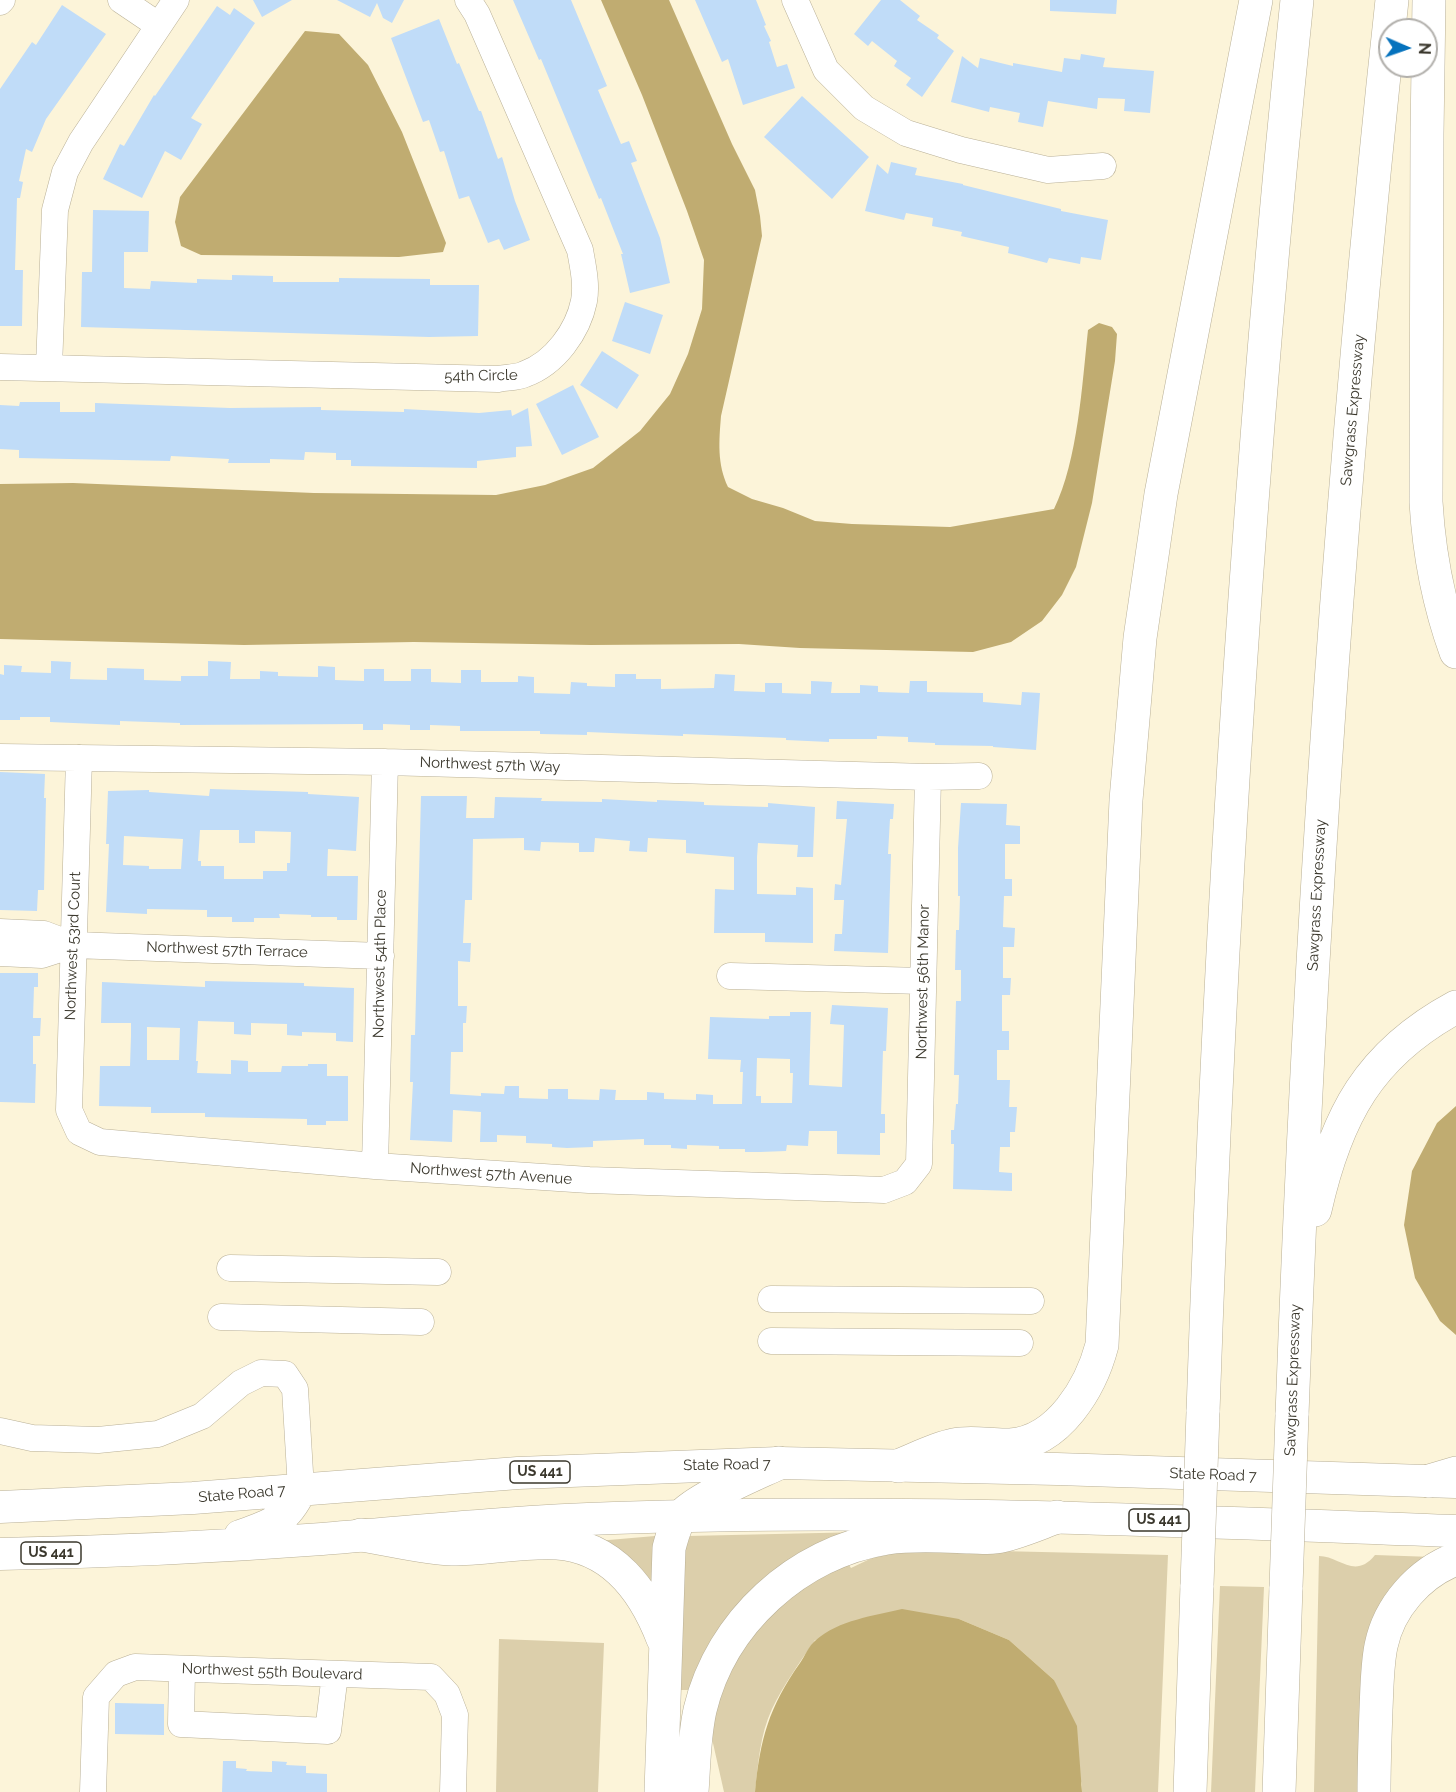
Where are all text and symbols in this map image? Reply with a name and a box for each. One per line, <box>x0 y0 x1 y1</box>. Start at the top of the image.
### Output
north arrow <box>1378 18 1438 78</box>
text: N <box>1415 42 1434 55</box>
street label: Sawgrass Expressway <box>1337 333 1369 487</box>
street label: 54th Circle <box>444 366 518 386</box>
street label: Northwest 57th Way <box>419 754 561 776</box>
street label: Sawgrass Expressway <box>1304 819 1330 971</box>
street label: Northwest 53rd Court <box>61 871 85 1021</box>
street label: Northwest 54th Place <box>370 890 390 1038</box>
street label: Northwest 56th Manor <box>913 904 933 1060</box>
street label: Northwest 57th Terrace <box>146 938 308 962</box>
street label: Northwest 57th Avenue <box>409 1159 573 1189</box>
street label: Sawgrass Expressway <box>1281 1304 1305 1456</box>
street label: State Road 7 <box>683 1455 771 1475</box>
road number: US 441 <box>510 1461 570 1483</box>
street label: State Road 7 <box>1169 1464 1257 1486</box>
street label: State Road 7 <box>198 1481 286 1507</box>
road number: US 441 <box>1129 1509 1189 1531</box>
road number: US 441 <box>21 1542 81 1564</box>
street label: Northwest 55th Boulevard <box>181 1660 363 1684</box>

